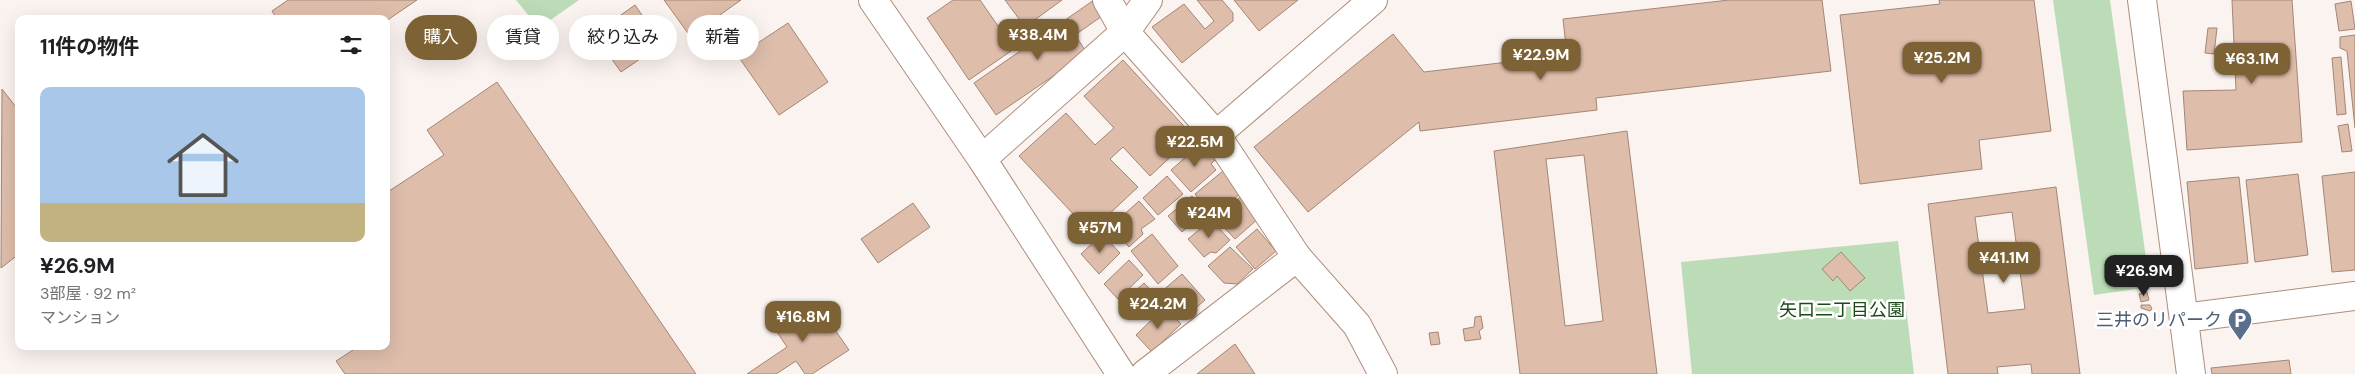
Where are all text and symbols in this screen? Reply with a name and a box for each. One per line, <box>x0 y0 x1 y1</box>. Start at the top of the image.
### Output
chip: 購入 <box>405 15 477 60</box>
chip: 賃貸 <box>487 15 559 60</box>
chip: 絞り込み <box>569 15 677 60</box>
chip: 新着 <box>687 15 759 60</box>
pin: ¥38.4M <box>997 18 1079 61</box>
text: ¥38.4M <box>1009 24 1067 45</box>
icon: filters <box>337 31 365 59</box>
text: 11件の物件 <box>40 33 139 61</box>
pin: ¥22.9M <box>1500 38 1582 81</box>
pin: ¥25.2M <box>1901 42 1983 84</box>
pin: ¥63.1M <box>2211 42 2293 85</box>
text: ¥22.9M <box>1513 44 1569 65</box>
text: ¥25.2M <box>1913 47 1971 68</box>
text: ¥63.1M <box>2225 48 2279 69</box>
icon: home <box>158 120 248 210</box>
pin: ¥22.5M <box>1154 126 1236 168</box>
text: ¥22.5M <box>1166 131 1224 152</box>
pin: ¥24M <box>1179 196 1239 239</box>
text: ¥24M <box>1187 202 1231 223</box>
pin: ¥57M <box>1070 212 1130 254</box>
text: ¥57M <box>1078 217 1122 238</box>
pin: ¥41.1M <box>1963 242 2045 284</box>
text: ¥41.1M <box>1979 247 2029 268</box>
text: ¥26.9M <box>40 252 115 280</box>
pin: ¥26.9M <box>2103 254 2185 297</box>
text: ¥26.9M <box>2115 260 2173 281</box>
text: 3部屋 · 92 m² <box>40 283 136 304</box>
pin: ¥24.2M <box>1117 288 1199 330</box>
text: ¥24.2M <box>1129 293 1187 314</box>
park label: 矢口二丁目公園 <box>1779 298 1905 322</box>
pin: ¥16.8M <box>762 300 844 343</box>
text: ¥16.8M <box>776 306 830 327</box>
text: マンション <box>40 307 120 328</box>
parking icon: 三井のリパーク <box>2227 307 2253 341</box>
place label: 三井のリパーク <box>2096 308 2222 332</box>

